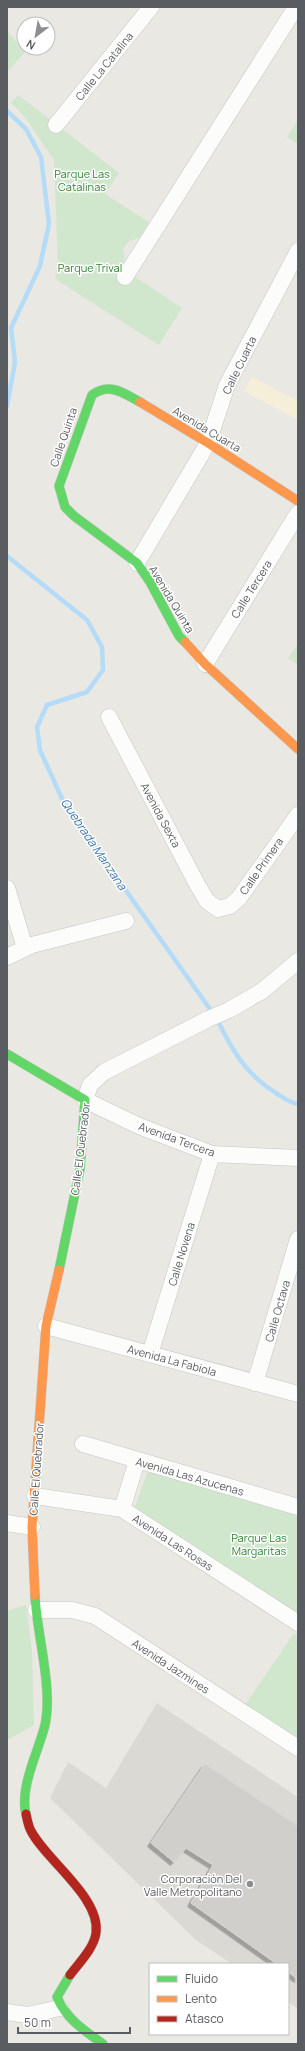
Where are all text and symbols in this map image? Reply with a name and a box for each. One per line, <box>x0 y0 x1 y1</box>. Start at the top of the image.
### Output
north arrow <box>16 16 56 56</box>
street label: Calle La Catalina <box>72 29 136 103</box>
text: N <box>23 36 38 53</box>
park label: Parque Las Catalinas <box>54 166 110 194</box>
park label: Parque Trival <box>58 260 122 275</box>
street label: Calle Cuarta <box>219 334 259 396</box>
street label: Avenida Cuarta <box>170 403 244 455</box>
street label: Calle Quinta <box>46 405 80 469</box>
street label: Calle Tercera <box>227 557 275 621</box>
street label: Avenida Quinta <box>146 562 198 636</box>
street label: Avenida Sexta <box>138 780 184 850</box>
water label: Quebrada Manzana <box>57 795 132 894</box>
street label: Calle Primera <box>236 834 286 898</box>
street label: Calle El Quebrador <box>67 1102 93 1196</box>
street label: Avenida Tercera <box>137 1118 217 1160</box>
street label: Calle Novena <box>164 1220 198 1288</box>
street label: Calle Octava <box>261 1278 293 1344</box>
street label: Avenida La Fabiola <box>126 1341 218 1379</box>
street label: Calle El Quebrador <box>25 1422 47 1516</box>
street label: Avenida Las Azucenas <box>134 1453 246 1499</box>
street label: Avenida Las Rosas <box>130 1510 216 1574</box>
park label: Parque Las Margaritas <box>231 1530 287 1558</box>
street label: Avenida Jazmines <box>129 1635 213 1697</box>
place label: Corporación Del Valle Metropolitano <box>144 1871 242 1899</box>
marker: Corporación Del Valle Metropolitano <box>245 1879 255 1889</box>
legend <box>149 1963 289 2035</box>
text: Fluido <box>185 1970 218 1987</box>
text: Lento <box>185 1990 217 2007</box>
scale bar <box>18 2009 130 2035</box>
text: Atasco <box>185 2010 224 2027</box>
text: 50 m <box>24 2014 51 2031</box>

